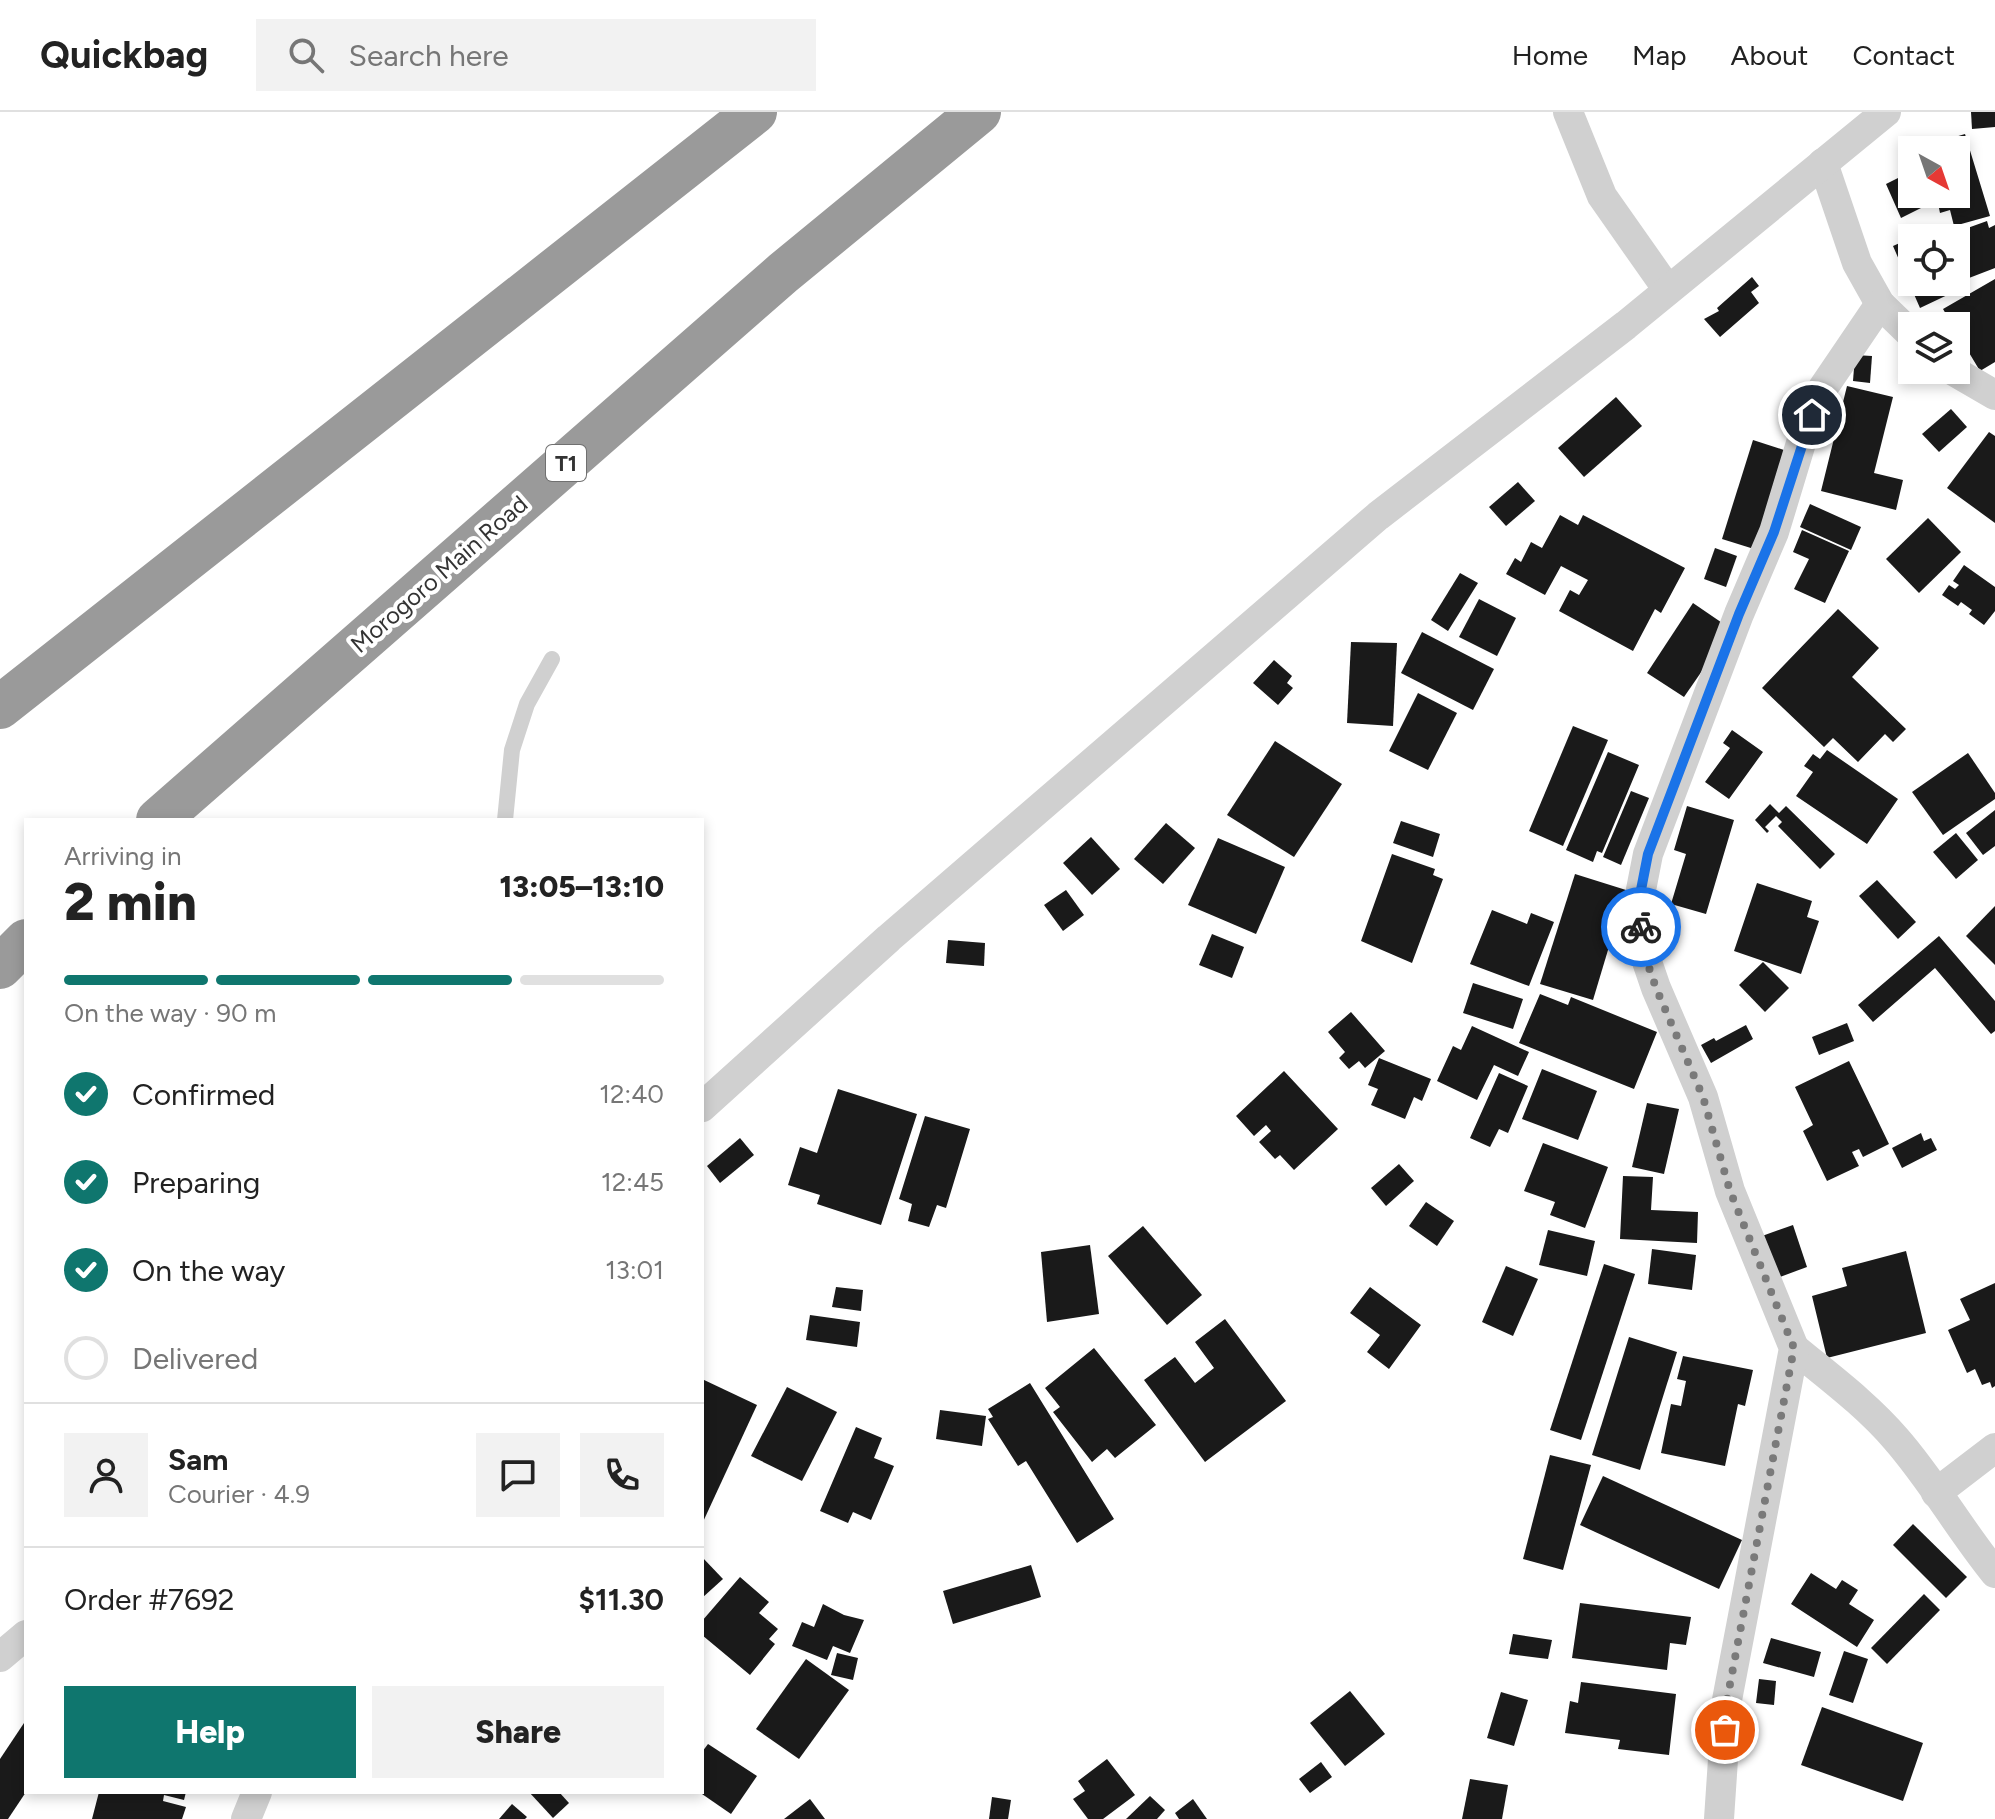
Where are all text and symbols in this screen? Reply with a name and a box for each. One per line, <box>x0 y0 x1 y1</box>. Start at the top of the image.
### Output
search box <box>256 19 816 91</box>
text: Quickbag <box>40 32 208 78</box>
icon: search <box>284 33 328 77</box>
text: Search here <box>348 37 509 74</box>
text: Home <box>1512 38 1588 72</box>
text: Map <box>1632 38 1687 72</box>
text: About <box>1731 38 1808 72</box>
text: Contact <box>1852 38 1955 72</box>
north arrow <box>1898 136 1970 208</box>
map controls <box>1898 136 1970 384</box>
button: locate <box>1898 224 1970 296</box>
button: layers <box>1898 312 1970 384</box>
pin <box>1778 381 1846 449</box>
icon: home <box>1790 393 1834 437</box>
road number: T1 <box>546 445 586 481</box>
street label: Morogoro Main Road <box>345 489 533 659</box>
text: Arriving in <box>64 840 182 872</box>
text: 13:05–13:10 <box>499 868 664 905</box>
text: 2 min <box>64 871 197 933</box>
courier <box>1601 887 1681 967</box>
icon: bike <box>1619 905 1663 949</box>
text: On the way · 90 m <box>64 997 276 1029</box>
icon: check <box>64 1072 108 1116</box>
text: Confirmed <box>132 1076 275 1113</box>
text: 12:40 <box>599 1078 664 1110</box>
icon: check <box>64 1160 108 1204</box>
text: Preparing <box>132 1164 260 1201</box>
text: 12:45 <box>601 1166 664 1198</box>
icon: check <box>64 1248 108 1292</box>
text: On the way <box>132 1252 285 1289</box>
text: 13:01 <box>605 1254 664 1286</box>
text: Delivered <box>132 1340 258 1377</box>
button: person <box>64 1433 148 1517</box>
button: chat <box>476 1433 560 1517</box>
button: phone <box>580 1433 664 1517</box>
text: Sam <box>168 1441 228 1478</box>
text: Courier · 4.9 <box>168 1478 310 1510</box>
text: Order #7692 <box>64 1581 235 1618</box>
text: $11.30 <box>579 1581 664 1618</box>
button: Help <box>64 1686 356 1778</box>
button: Share <box>372 1686 664 1778</box>
pin <box>1691 1696 1759 1764</box>
icon: bag <box>1703 1708 1747 1752</box>

